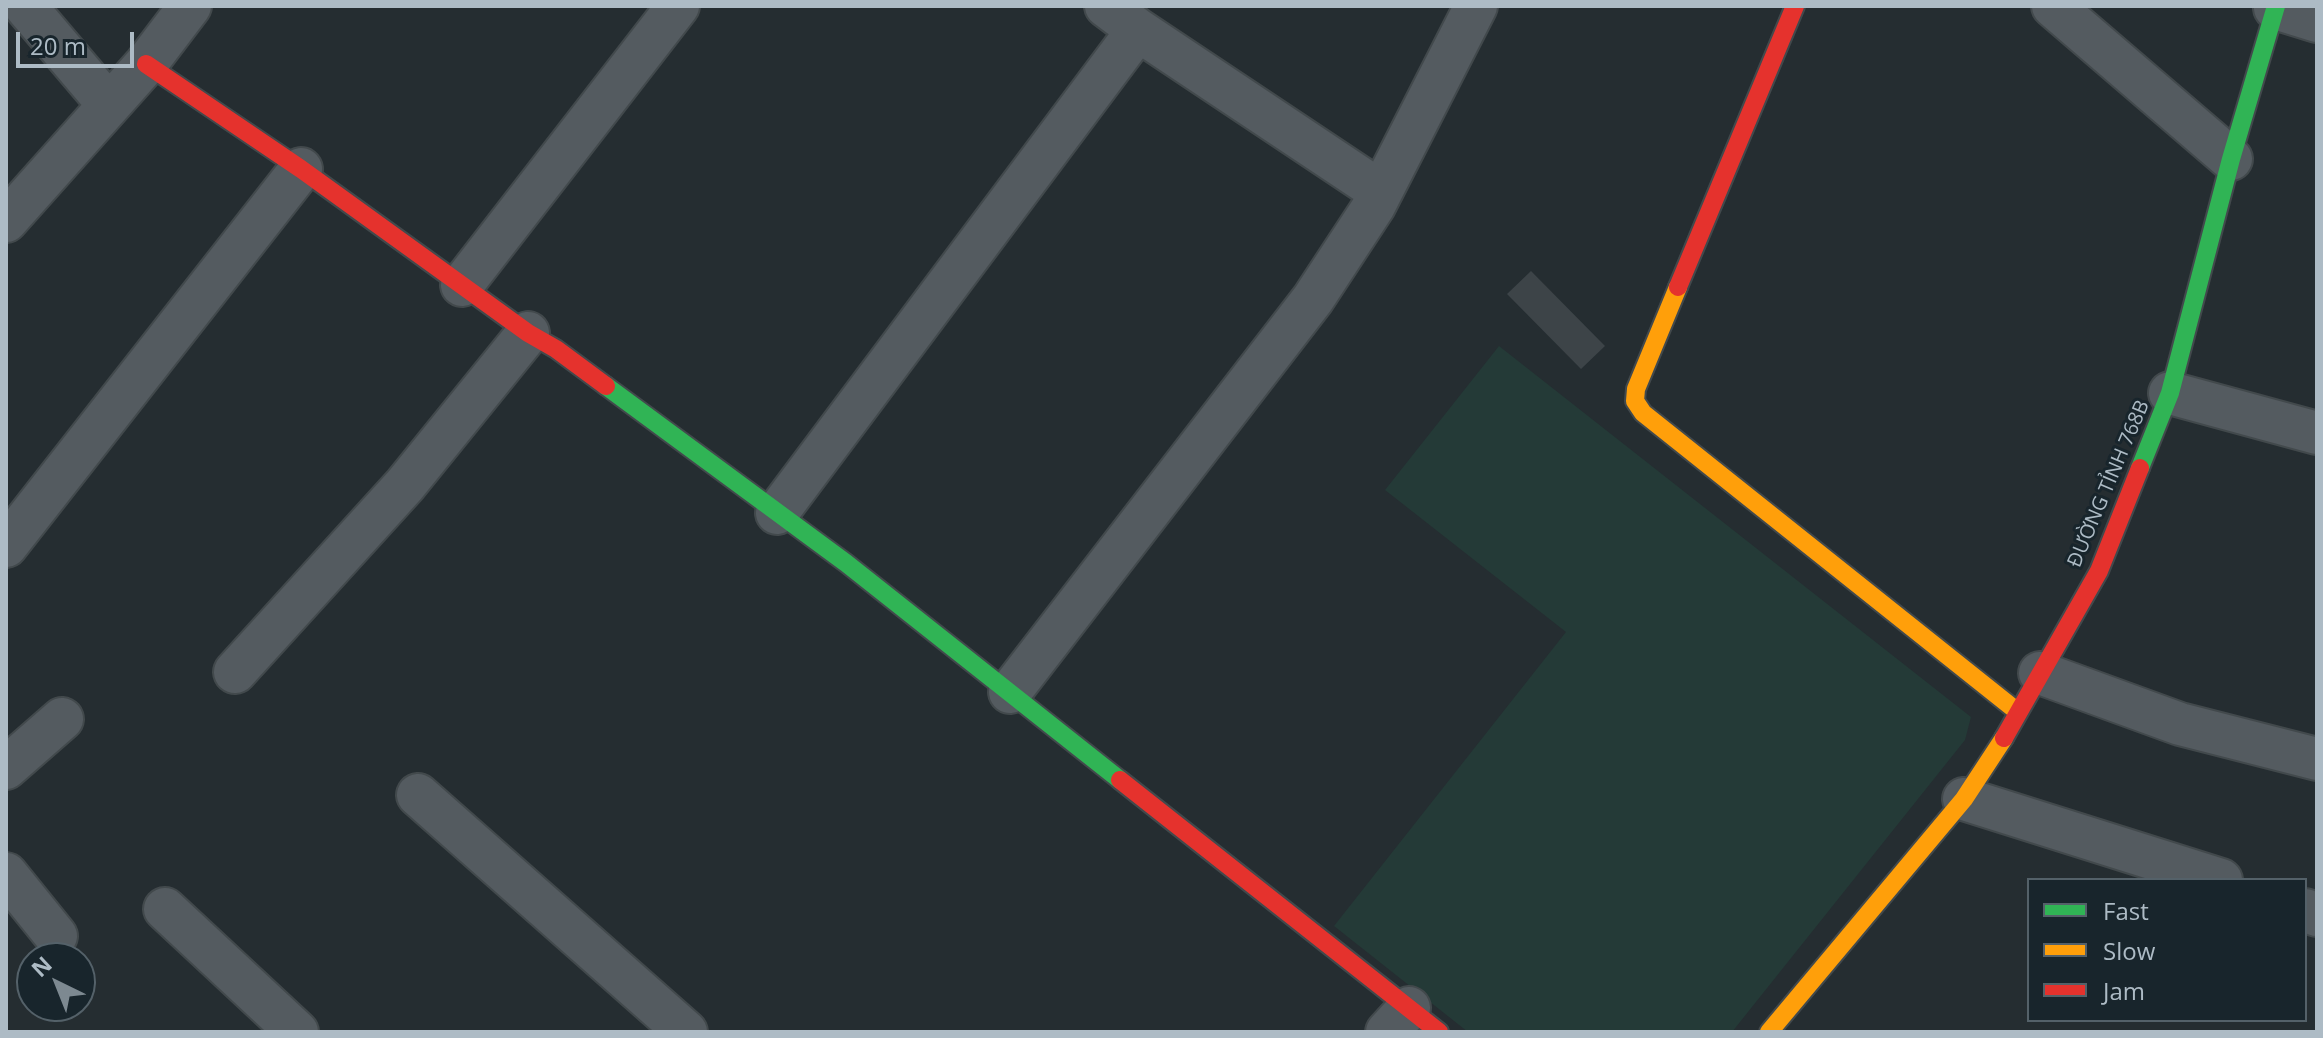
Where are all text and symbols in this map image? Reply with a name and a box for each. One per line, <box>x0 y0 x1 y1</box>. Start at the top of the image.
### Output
scale bar <box>20 16 138 66</box>
text: 20 m <box>30 29 86 62</box>
street label: ĐƯỜNG TỈNH 768B <box>2063 397 2155 571</box>
legend <box>2027 878 2307 1022</box>
text: Fast <box>2103 894 2149 927</box>
text: Slow <box>2103 934 2155 967</box>
north arrow <box>16 942 96 1022</box>
text: N <box>24 949 58 983</box>
text: Jam <box>2103 974 2145 1007</box>

